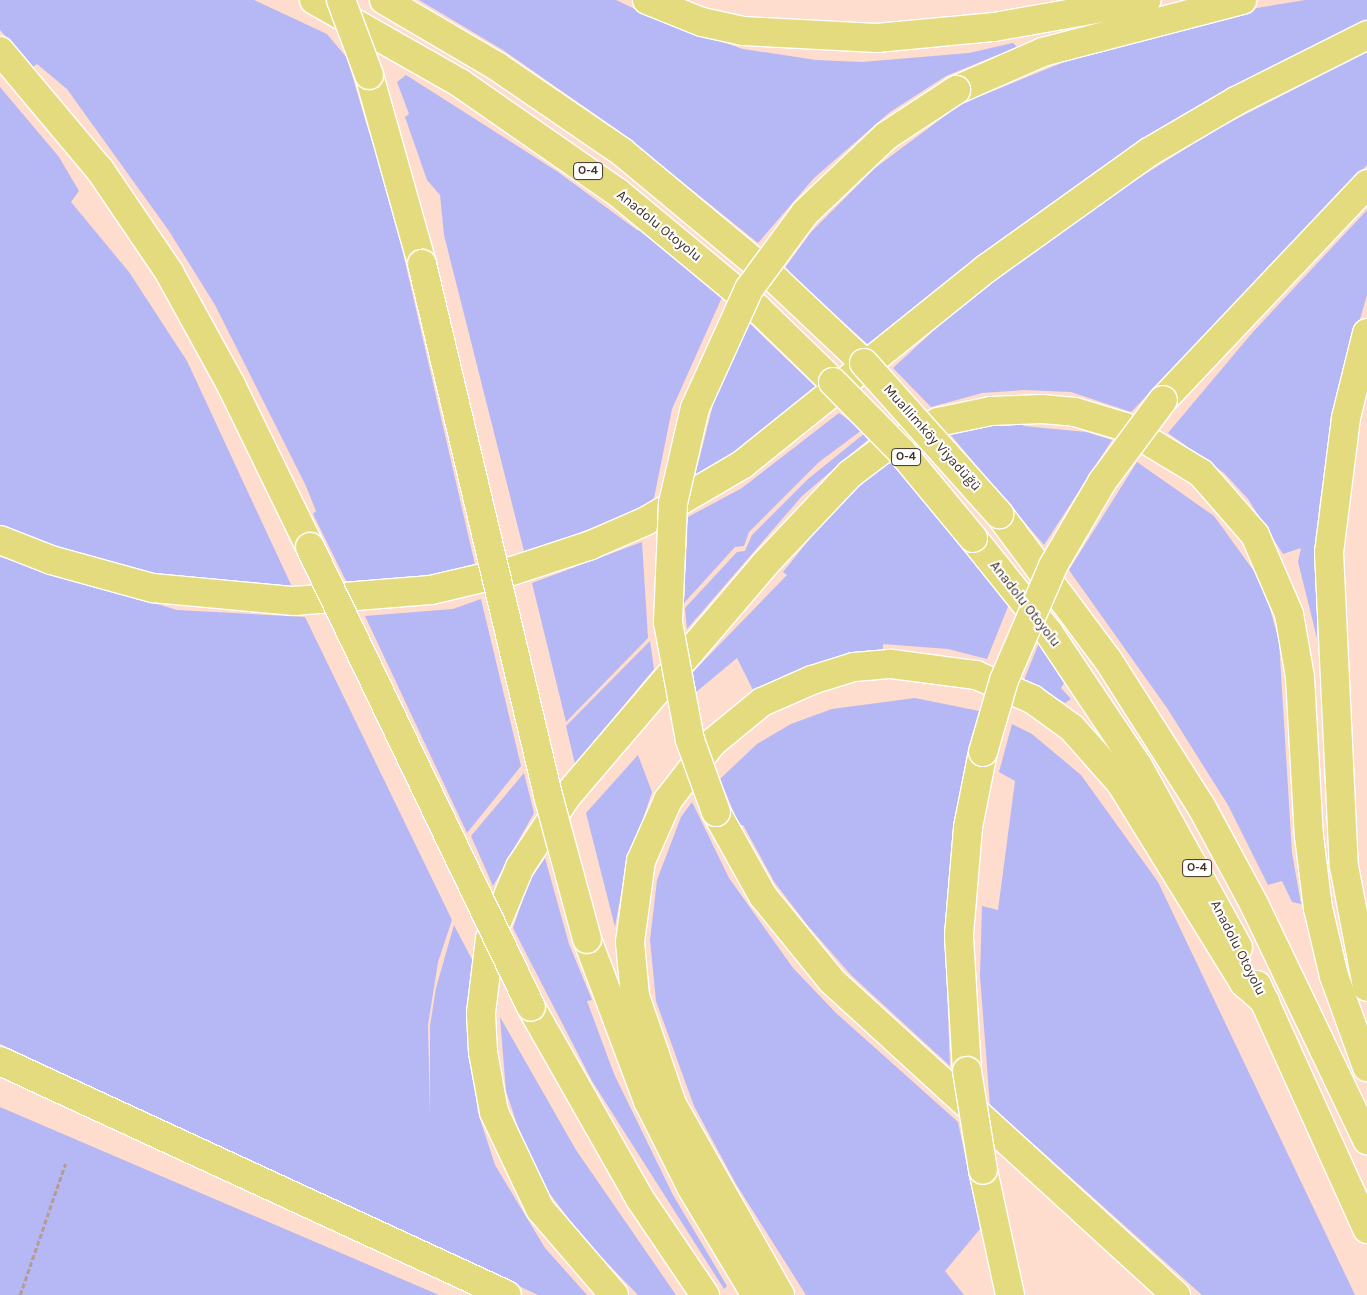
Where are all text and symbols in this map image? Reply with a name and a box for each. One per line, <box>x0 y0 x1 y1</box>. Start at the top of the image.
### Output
road number: O-4 <box>573 162 603 180</box>
street label: Anadolu Otoyolu <box>613 187 705 265</box>
street label: Muallimköy Viyadüğü <box>880 381 984 495</box>
road number: O-4 <box>891 448 921 467</box>
street label: Anadolu Otoyolu <box>986 558 1064 650</box>
road number: O-4 <box>1182 858 1212 878</box>
street label: Anadolu Otoyolu <box>1207 898 1269 998</box>

